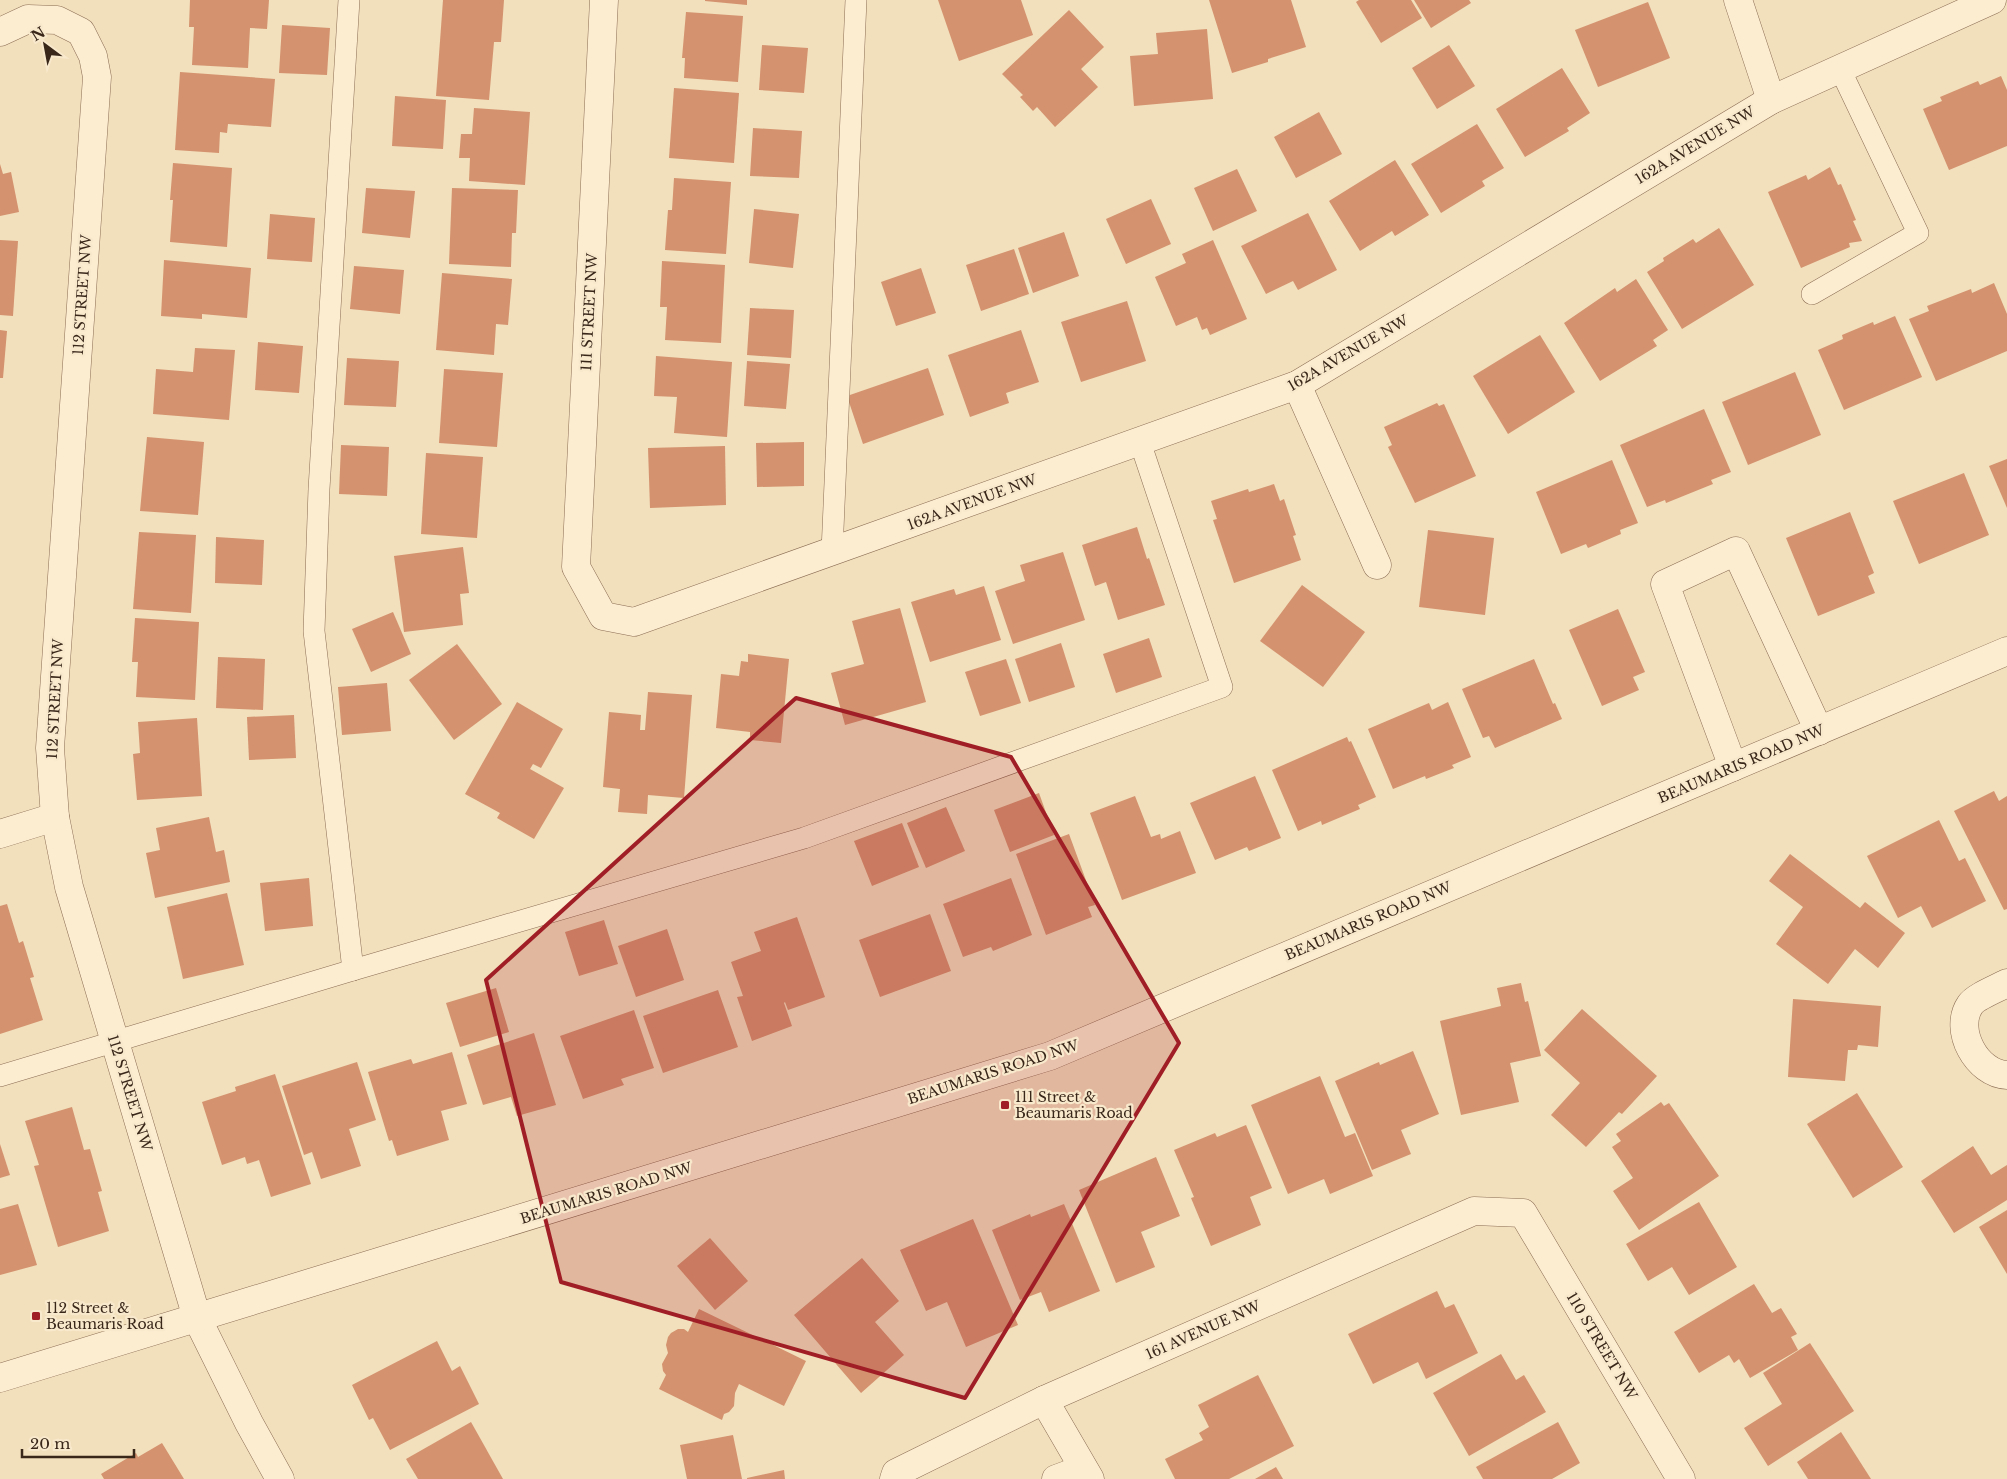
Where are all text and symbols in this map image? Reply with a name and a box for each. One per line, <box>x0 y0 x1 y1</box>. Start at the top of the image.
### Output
north arrow <box>20 20 70 70</box>
text: N <box>28 23 48 45</box>
street label: 162A AVENUE NW <box>1632 102 1759 188</box>
street label: 112 STREET NW <box>69 234 95 356</box>
street label: 111 STREET NW <box>577 252 601 371</box>
street label: 162A AVENUE NW <box>1284 311 1412 395</box>
street label: 162A AVENUE NW <box>905 470 1040 534</box>
street label: 112 STREET NW <box>43 638 67 760</box>
street label: BEAUMARIS ROAD NW <box>1655 721 1827 807</box>
street label: BEAUMARIS ROAD NW <box>1282 878 1454 964</box>
street label: 112 STREET NW <box>104 1033 156 1154</box>
street label: BEAUMARIS ROAD NW <box>905 1036 1081 1108</box>
place label: 111 Street & Beaumaris Road <box>1015 1088 1133 1122</box>
marker: 111 Street & Beaumaris Road <box>999 1099 1011 1111</box>
street label: BEAUMARIS ROAD NW <box>518 1158 695 1228</box>
street label: 110 STREET NW <box>1563 1289 1641 1403</box>
street label: 161 AVENUE NW <box>1143 1296 1264 1363</box>
place label: 112 Street & Beaumaris Road <box>46 1299 164 1333</box>
marker: 112 Street & Beaumaris Road <box>30 1310 42 1322</box>
scale bar <box>22 1426 135 1458</box>
text: 20 m <box>30 1434 70 1453</box>

